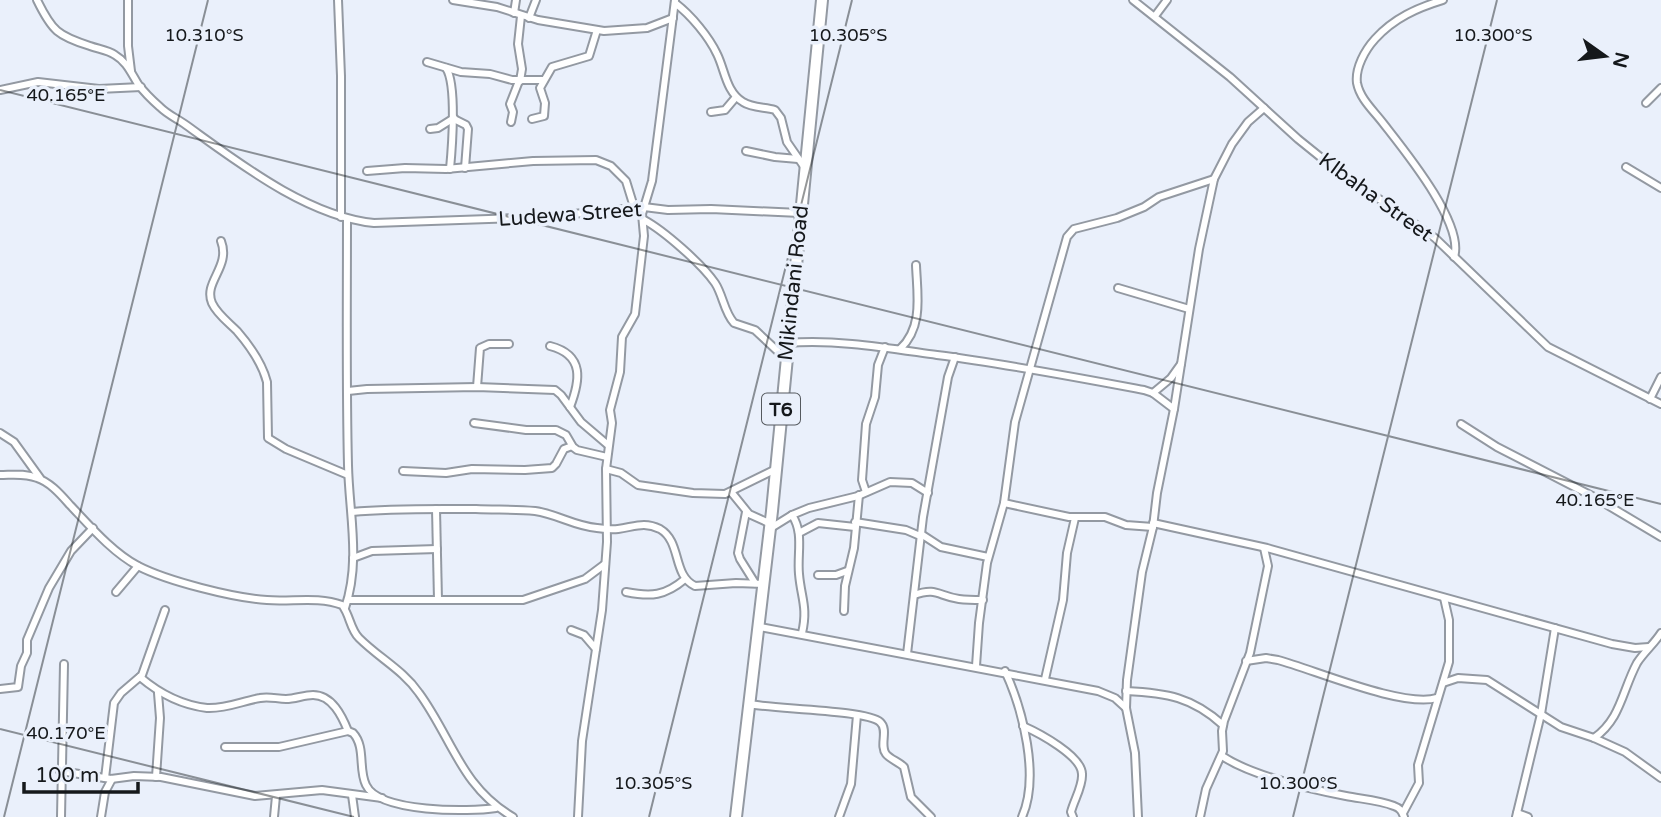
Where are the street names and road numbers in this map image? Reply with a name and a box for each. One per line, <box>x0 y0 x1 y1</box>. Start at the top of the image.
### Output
street label: KIbaha Street <box>1314 148 1438 247</box>
street label: Ludewa Street <box>497 197 643 232</box>
street label: Mikindani Road <box>773 204 814 362</box>
road number: T6 <box>762 394 800 424</box>

